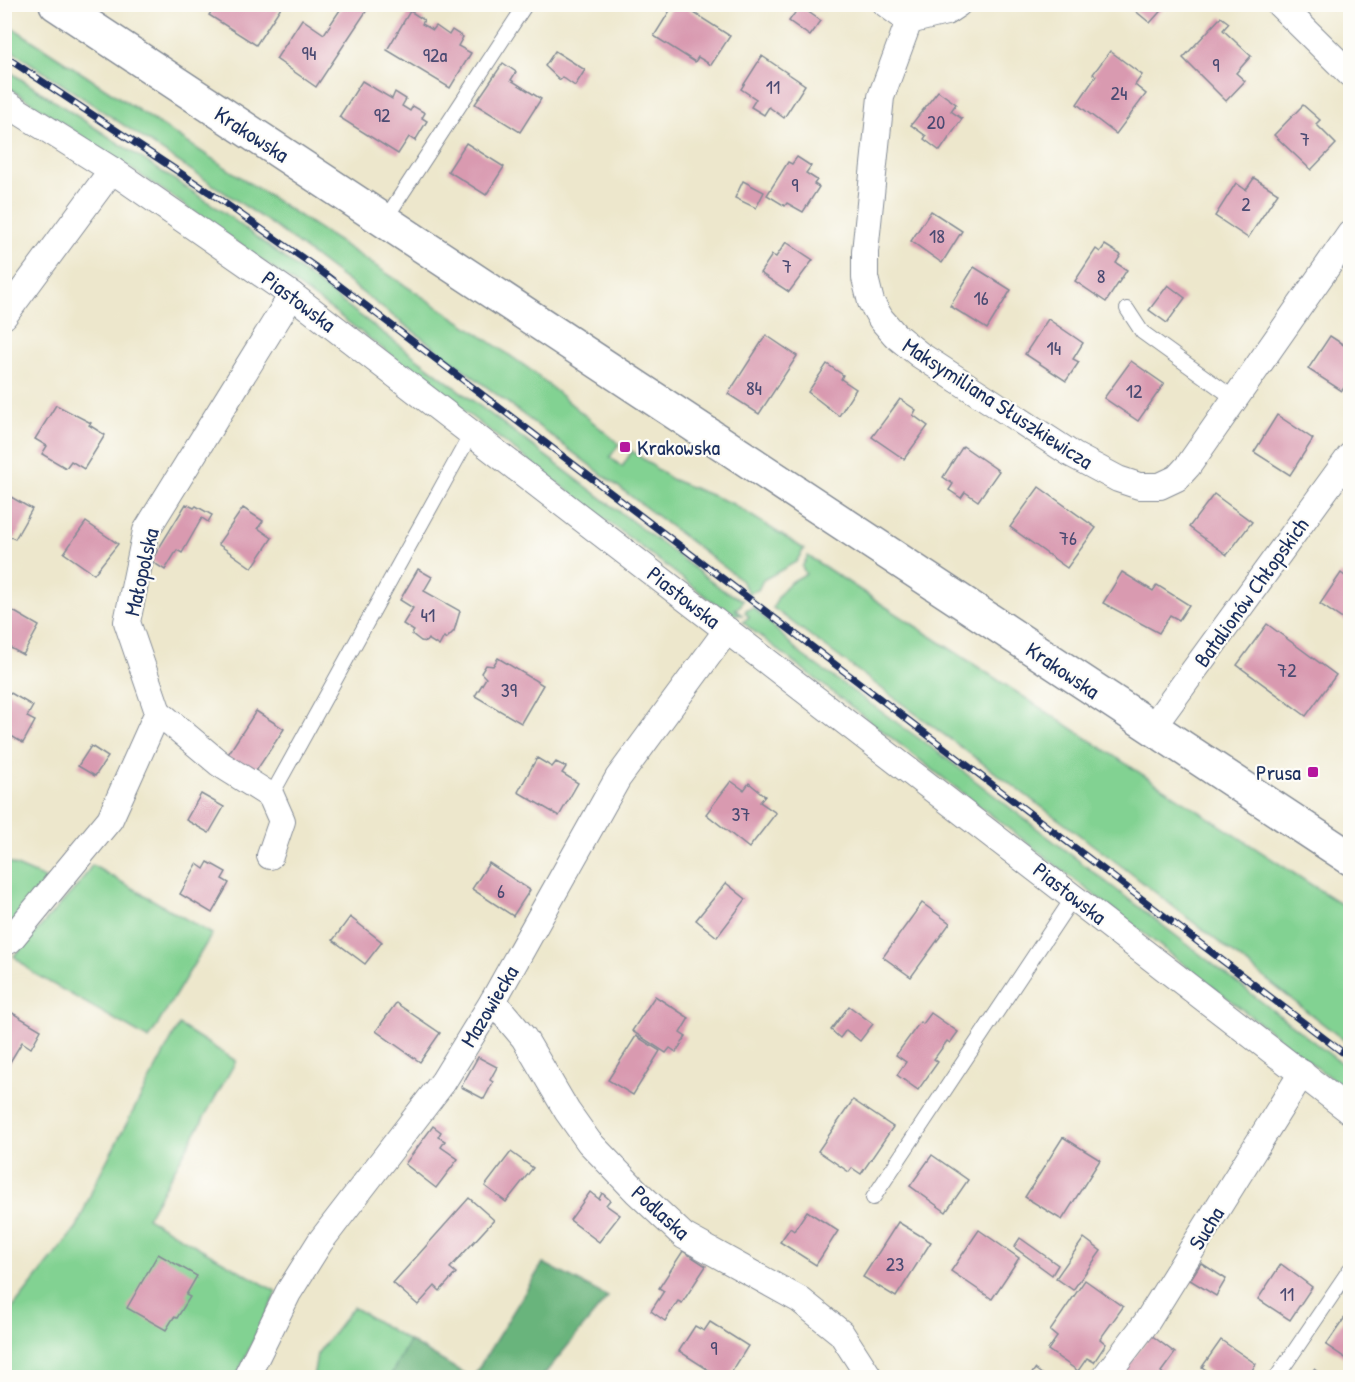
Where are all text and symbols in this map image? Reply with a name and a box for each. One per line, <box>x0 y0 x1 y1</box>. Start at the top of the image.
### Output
house number: 94 <box>302 39 316 66</box>
house number: 92a <box>423 41 447 68</box>
house number: 9 <box>1212 51 1220 78</box>
house number: 11 <box>766 73 780 100</box>
house number: 24 <box>1111 79 1127 106</box>
street label: Krakowska <box>209 99 295 169</box>
house number: 92 <box>374 101 391 128</box>
house number: 20 <box>927 108 945 135</box>
house number: 7 <box>1300 125 1310 152</box>
house number: 9 <box>791 171 799 198</box>
house number: 2 <box>1241 190 1251 217</box>
house number: 18 <box>929 222 945 249</box>
house number: 7 <box>782 252 792 279</box>
house number: 8 <box>1097 262 1105 289</box>
street label: Piastowska <box>256 263 342 339</box>
house number: 16 <box>973 284 989 311</box>
street label: Maksymiliana Słuszkiewicza <box>897 330 1099 476</box>
house number: 14 <box>1047 334 1061 361</box>
house number: 84 <box>746 374 762 401</box>
house number: 12 <box>1126 377 1143 404</box>
place label: Krakowska <box>637 432 720 462</box>
marker: Krakowska <box>618 440 632 454</box>
street label: Batalionów Chłopskich <box>1187 511 1315 673</box>
house number: 76 <box>1059 524 1077 551</box>
street label: Małopolska <box>116 525 166 619</box>
street label: Piastowska <box>641 559 727 635</box>
house number: 41 <box>421 601 435 628</box>
street label: Krakowska <box>1020 634 1106 706</box>
house number: 72 <box>1277 656 1297 683</box>
house number: 39 <box>501 676 517 703</box>
place label: Prusa <box>1256 757 1301 787</box>
marker: Prusa <box>1306 765 1320 779</box>
house number: 37 <box>732 800 751 827</box>
street label: Piastowska <box>1027 855 1113 931</box>
house number: 6 <box>497 877 505 904</box>
street label: Mazowiecka <box>453 959 525 1052</box>
street label: Podlaska <box>625 1178 697 1246</box>
street label: Sucha <box>1181 1201 1231 1255</box>
house number: 23 <box>886 1250 904 1277</box>
house number: 11 <box>1280 1280 1294 1307</box>
house number: 9 <box>710 1334 718 1361</box>

